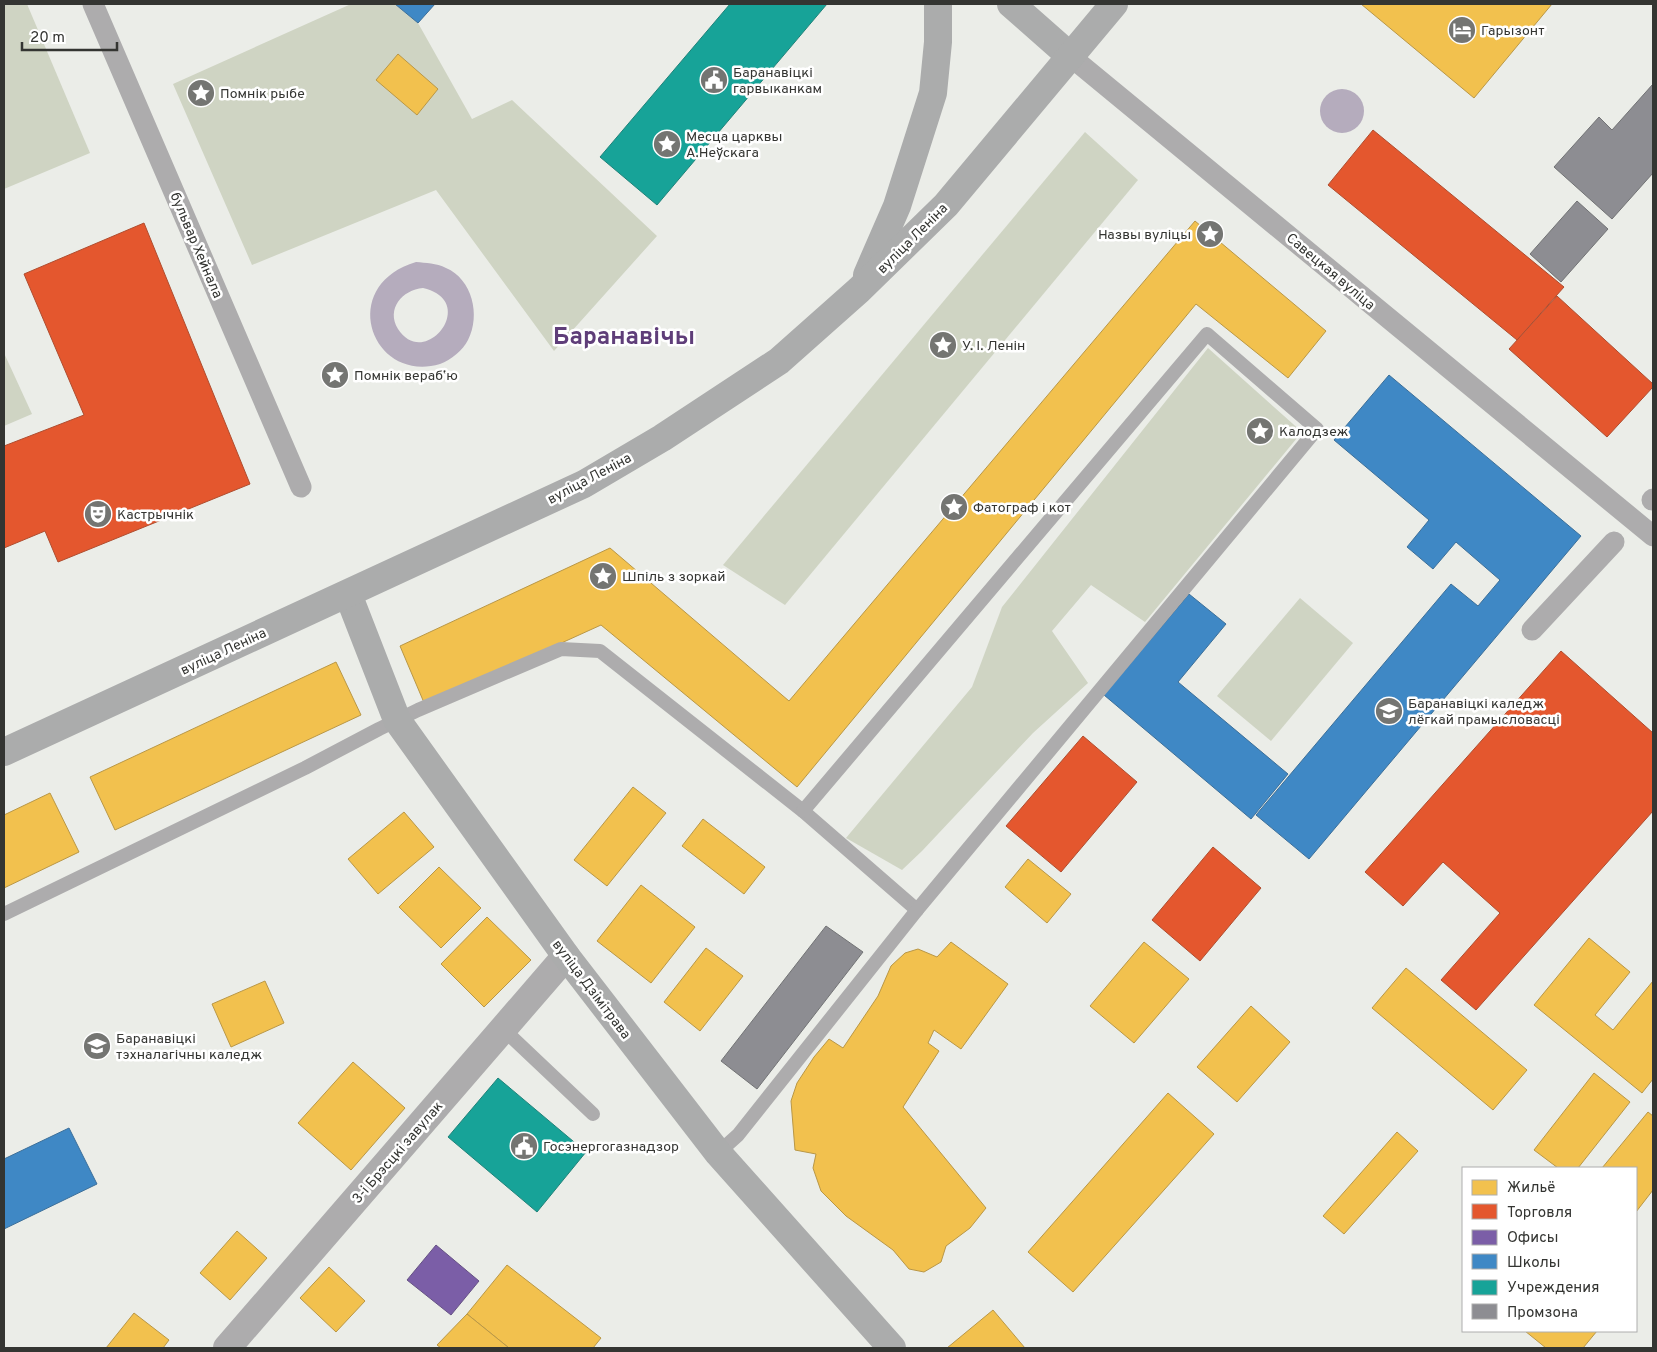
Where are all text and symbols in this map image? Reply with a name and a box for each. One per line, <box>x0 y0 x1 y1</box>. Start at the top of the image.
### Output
hotel icon: Гарызонт <box>1447 15 1477 45</box>
scale bar <box>22 20 118 52</box>
place label: Гарызонт <box>1481 23 1545 40</box>
text: 20 m <box>30 29 65 48</box>
public building icon: Баранавіцкі гарвыканкам <box>699 65 729 95</box>
place label: Баранавіцкі гарвыканкам <box>733 65 822 98</box>
place icon: Помнік рыбе <box>186 78 216 108</box>
place label: Помнік рыбе <box>220 86 305 103</box>
place icon: Месца царквы А.Неўскага <box>652 129 682 159</box>
place label: Месца царквы А.Неўскага <box>686 129 782 162</box>
street label: бульвар Хейнала <box>166 190 226 301</box>
street label: вуліца Леніна <box>874 200 952 278</box>
place icon: Назвы вуліцы <box>1195 219 1225 249</box>
place label: Назвы вуліцы <box>1098 227 1191 244</box>
street label: Савецкая вуліца <box>1282 230 1378 314</box>
district label: Баранавічы <box>553 323 695 353</box>
place icon: У. І. Ленін <box>928 330 958 360</box>
place label: У. І. Ленін <box>962 338 1025 355</box>
place icon: Помнік верабʼю <box>320 360 350 390</box>
place label: Помнік верабʼю <box>354 368 458 385</box>
place icon: Калодзеж <box>1245 416 1275 446</box>
place label: Калодзеж <box>1279 424 1349 441</box>
street label: вуліца Леніна <box>545 450 635 509</box>
place icon: Фатограф і кот <box>939 492 969 522</box>
theatre icon: Кастрычнік <box>83 499 113 529</box>
place label: Фатограф і кот <box>973 500 1071 517</box>
place label: Кастрычнік <box>117 507 194 524</box>
place icon: Шпіль з зоркай <box>588 561 618 591</box>
place label: Шпіль з зоркай <box>622 569 725 586</box>
street label: вуліца Леніна <box>178 625 269 680</box>
school or university icon: Баранавіцкі каледж лёгкай прамысловасці <box>1374 696 1404 726</box>
place label: Баранавіцкі каледж лёгкай прамысловасці <box>1408 696 1560 729</box>
street label: вуліца Дзімітрава <box>548 937 634 1043</box>
school or university icon: Баранавіцкі тэхналагічны каледж <box>82 1031 112 1061</box>
place label: Баранавіцкі тэхналагічны каледж <box>116 1031 262 1064</box>
street label: 3-і Брэсцкі завулак <box>349 1098 447 1208</box>
public building icon: Госэнергогазнадзор <box>509 1131 539 1161</box>
place label: Госэнергогазнадзор <box>543 1139 679 1156</box>
legend <box>1462 1167 1637 1332</box>
text: Жильё <box>1507 1179 1555 1198</box>
text: Торговля <box>1507 1204 1572 1223</box>
text: Офисы <box>1507 1229 1558 1248</box>
text: Школы <box>1507 1254 1561 1273</box>
text: Учреждения <box>1507 1279 1599 1298</box>
text: Промзона <box>1507 1304 1578 1323</box>

